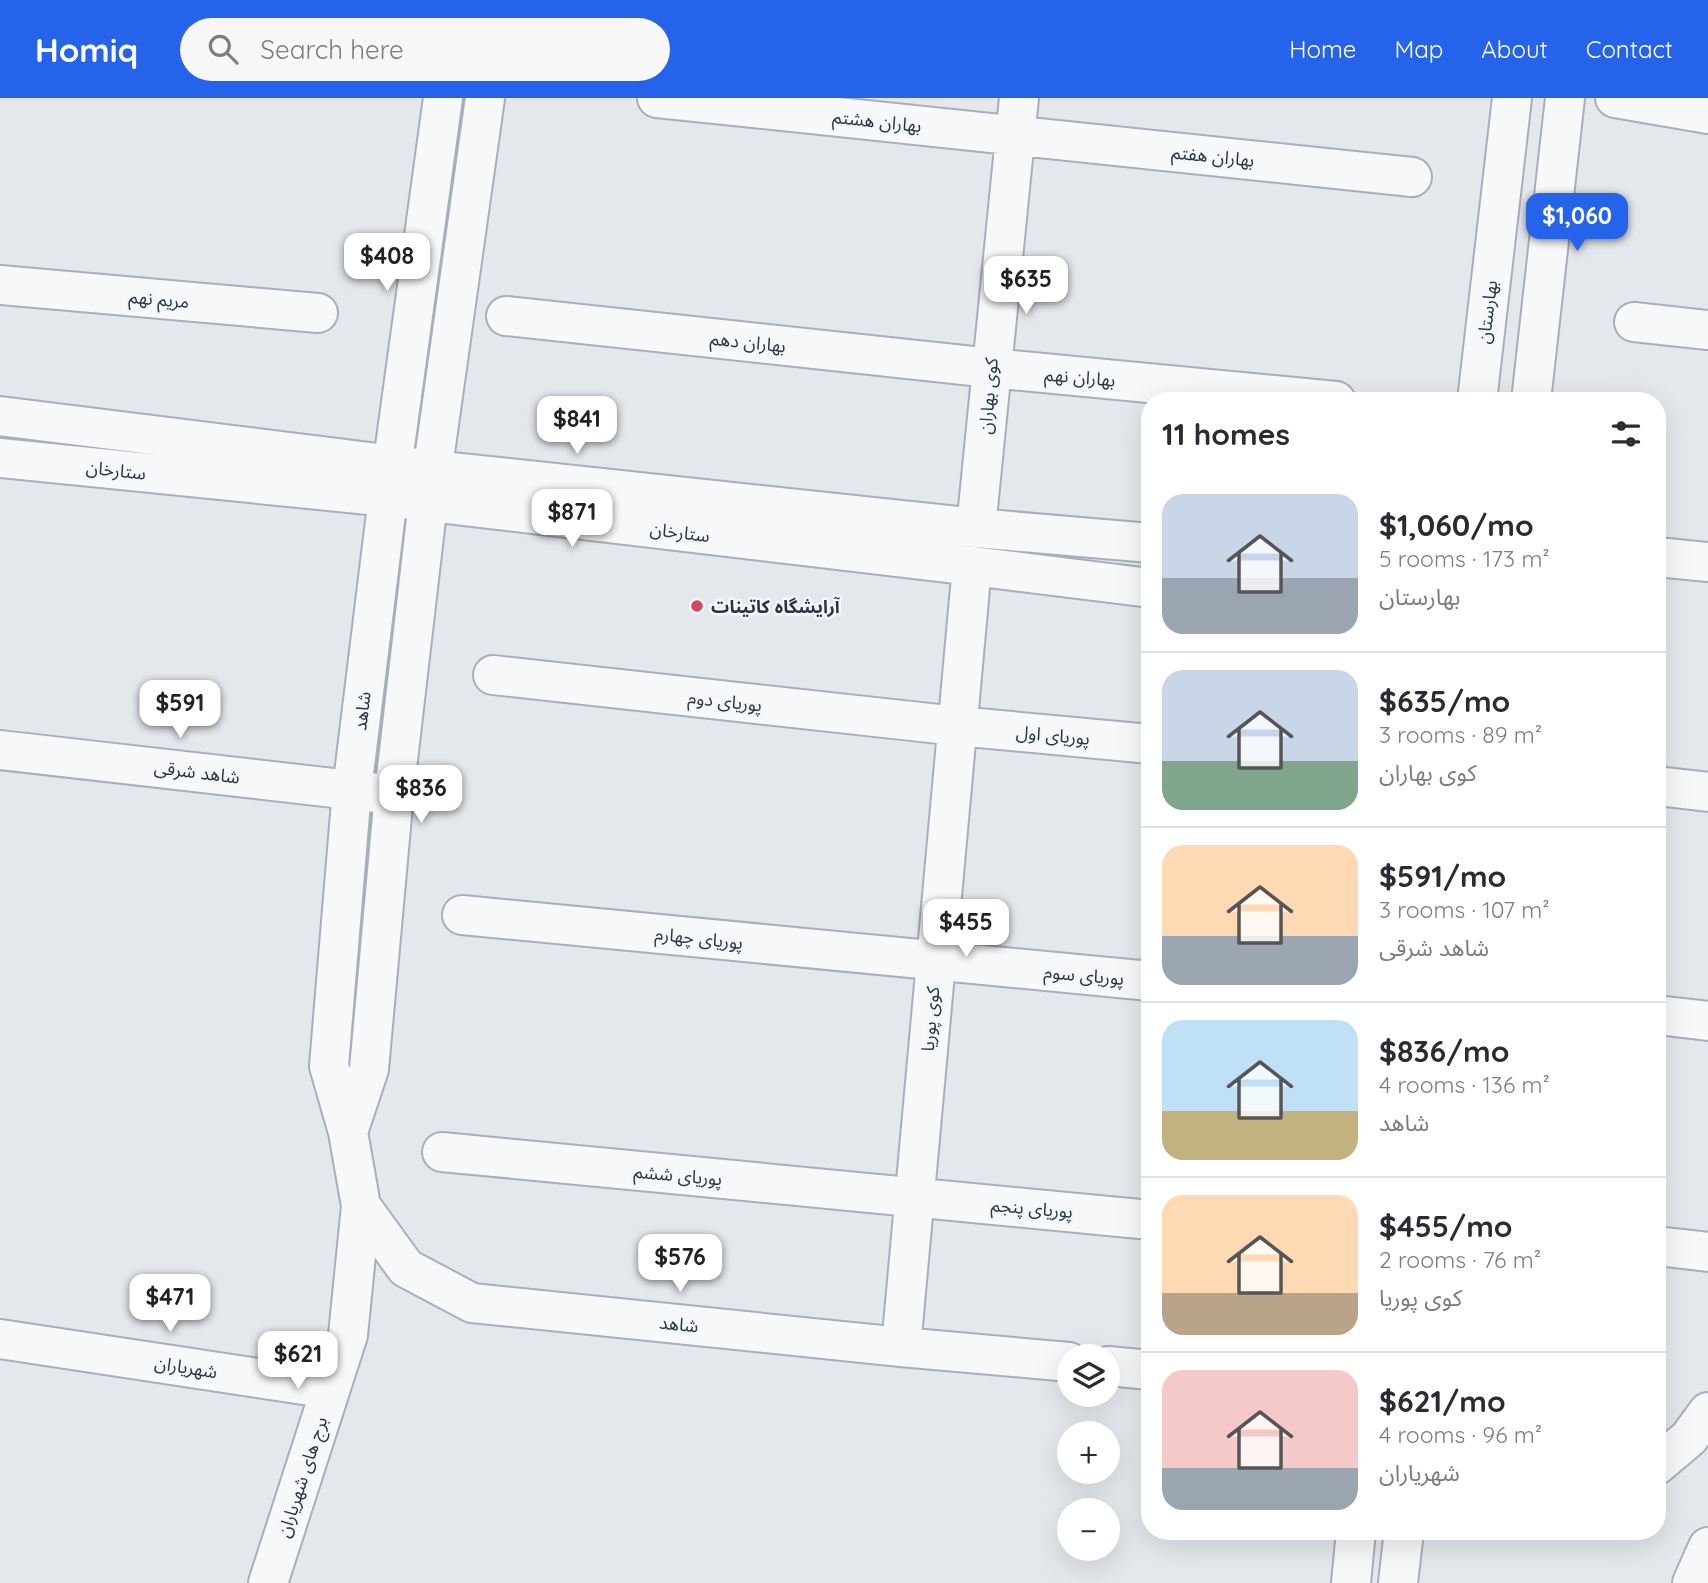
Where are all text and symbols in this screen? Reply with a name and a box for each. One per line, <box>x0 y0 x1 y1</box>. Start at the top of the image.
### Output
search box <box>180 18 670 81</box>
text: Homiq <box>35 29 138 70</box>
icon: search <box>204 30 242 68</box>
text: Search here <box>260 33 404 66</box>
text: Home <box>1289 34 1356 64</box>
text: Map <box>1394 34 1443 64</box>
text: About <box>1481 34 1548 64</box>
text: Contact <box>1586 34 1673 64</box>
street label: بهاران هشتم <box>831 105 923 139</box>
street label: بهاران هفتم <box>1170 140 1255 174</box>
pin: $1,060 <box>1520 194 1634 253</box>
text: $1,060 <box>1542 201 1612 230</box>
pin: $408 <box>346 234 428 293</box>
text: $408 <box>360 241 414 270</box>
pin: $635 <box>985 256 1067 316</box>
text: $635 <box>1000 264 1052 293</box>
street label: بهارستان <box>1472 279 1502 345</box>
street label: مریم نهم <box>128 285 190 315</box>
street label: بهاران دهم <box>709 327 787 359</box>
street label: کوی بهاران <box>973 356 1003 435</box>
street label: بهاران نهم <box>1043 362 1116 394</box>
pin: $841 <box>536 396 618 456</box>
text: $841 <box>553 404 601 433</box>
text: 11 homes <box>1162 415 1290 453</box>
icon: filters <box>1607 415 1645 453</box>
street label: ستارخان <box>85 455 147 485</box>
pin: $871 <box>531 490 613 549</box>
text: $871 <box>548 497 596 526</box>
text: $1,060/mo <box>1379 506 1534 544</box>
street label: ستارخان <box>649 517 711 547</box>
icon: home <box>1218 522 1302 606</box>
text: 5 rooms · 173 m² <box>1379 544 1550 573</box>
text: بهارستان <box>1379 582 1460 611</box>
place label: آرایشگاه کاتینات <box>711 595 841 618</box>
marker: آرایشگاه کاتینات <box>689 598 705 614</box>
pin: $591 <box>139 680 221 740</box>
text: $635/mo <box>1379 682 1510 720</box>
street label: پوریای دوم <box>686 686 763 719</box>
text: $591 <box>156 688 205 717</box>
street label: شاهد <box>348 690 376 732</box>
icon: home <box>1218 698 1302 782</box>
street label: پوریای اول <box>1015 720 1091 750</box>
text: 3 rooms · 89 m² <box>1379 720 1542 749</box>
street label: شاهد شرقی <box>153 755 241 789</box>
text: کوی بهاران <box>1379 758 1477 787</box>
pin: $836 <box>380 766 462 825</box>
text: $836 <box>395 773 447 802</box>
text: $591/mo <box>1379 857 1506 895</box>
icon: home <box>1218 873 1302 957</box>
text: 3 rooms · 107 m² <box>1379 895 1550 924</box>
pin: $455 <box>925 900 1007 959</box>
text: $455 <box>939 907 993 936</box>
street label: پوریای چهارم <box>653 922 744 957</box>
text: شاهد شرقی <box>1379 933 1489 962</box>
street label: پوریای سوم <box>1043 960 1125 993</box>
street label: کوی پوریا <box>916 985 944 1052</box>
text: $836/mo <box>1379 1032 1509 1070</box>
icon: home <box>1218 1048 1302 1132</box>
text: 4 rooms · 136 m² <box>1379 1070 1550 1099</box>
text: شاهد <box>1379 1108 1429 1137</box>
street label: پوریای ششم <box>633 1160 723 1192</box>
street label: پوریای پنجم <box>990 1193 1074 1225</box>
text: $455/mo <box>1379 1207 1513 1245</box>
icon: home <box>1218 1223 1302 1307</box>
pin: $576 <box>639 1234 721 1294</box>
text: $576 <box>654 1242 706 1271</box>
text: 2 rooms · 76 m² <box>1379 1245 1541 1274</box>
pin: $471 <box>129 1274 211 1334</box>
text: $471 <box>145 1282 195 1311</box>
text: کوی پوریا <box>1379 1283 1462 1312</box>
street label: شاهد <box>658 1311 700 1337</box>
pin: $621 <box>257 1332 339 1391</box>
text: $621 <box>274 1339 322 1368</box>
map controls <box>1057 1344 1120 1561</box>
button: layers <box>1057 1344 1120 1407</box>
street label: شهریاران <box>153 1351 219 1383</box>
text: $621/mo <box>1379 1382 1506 1420</box>
icon: home <box>1218 1398 1302 1482</box>
street label: برج های شهریاران <box>272 1414 334 1541</box>
text: 4 rooms · 96 m² <box>1379 1420 1542 1449</box>
button: + <box>1057 1421 1120 1484</box>
text: شهریاران <box>1379 1458 1460 1487</box>
button: − <box>1057 1498 1120 1561</box>

